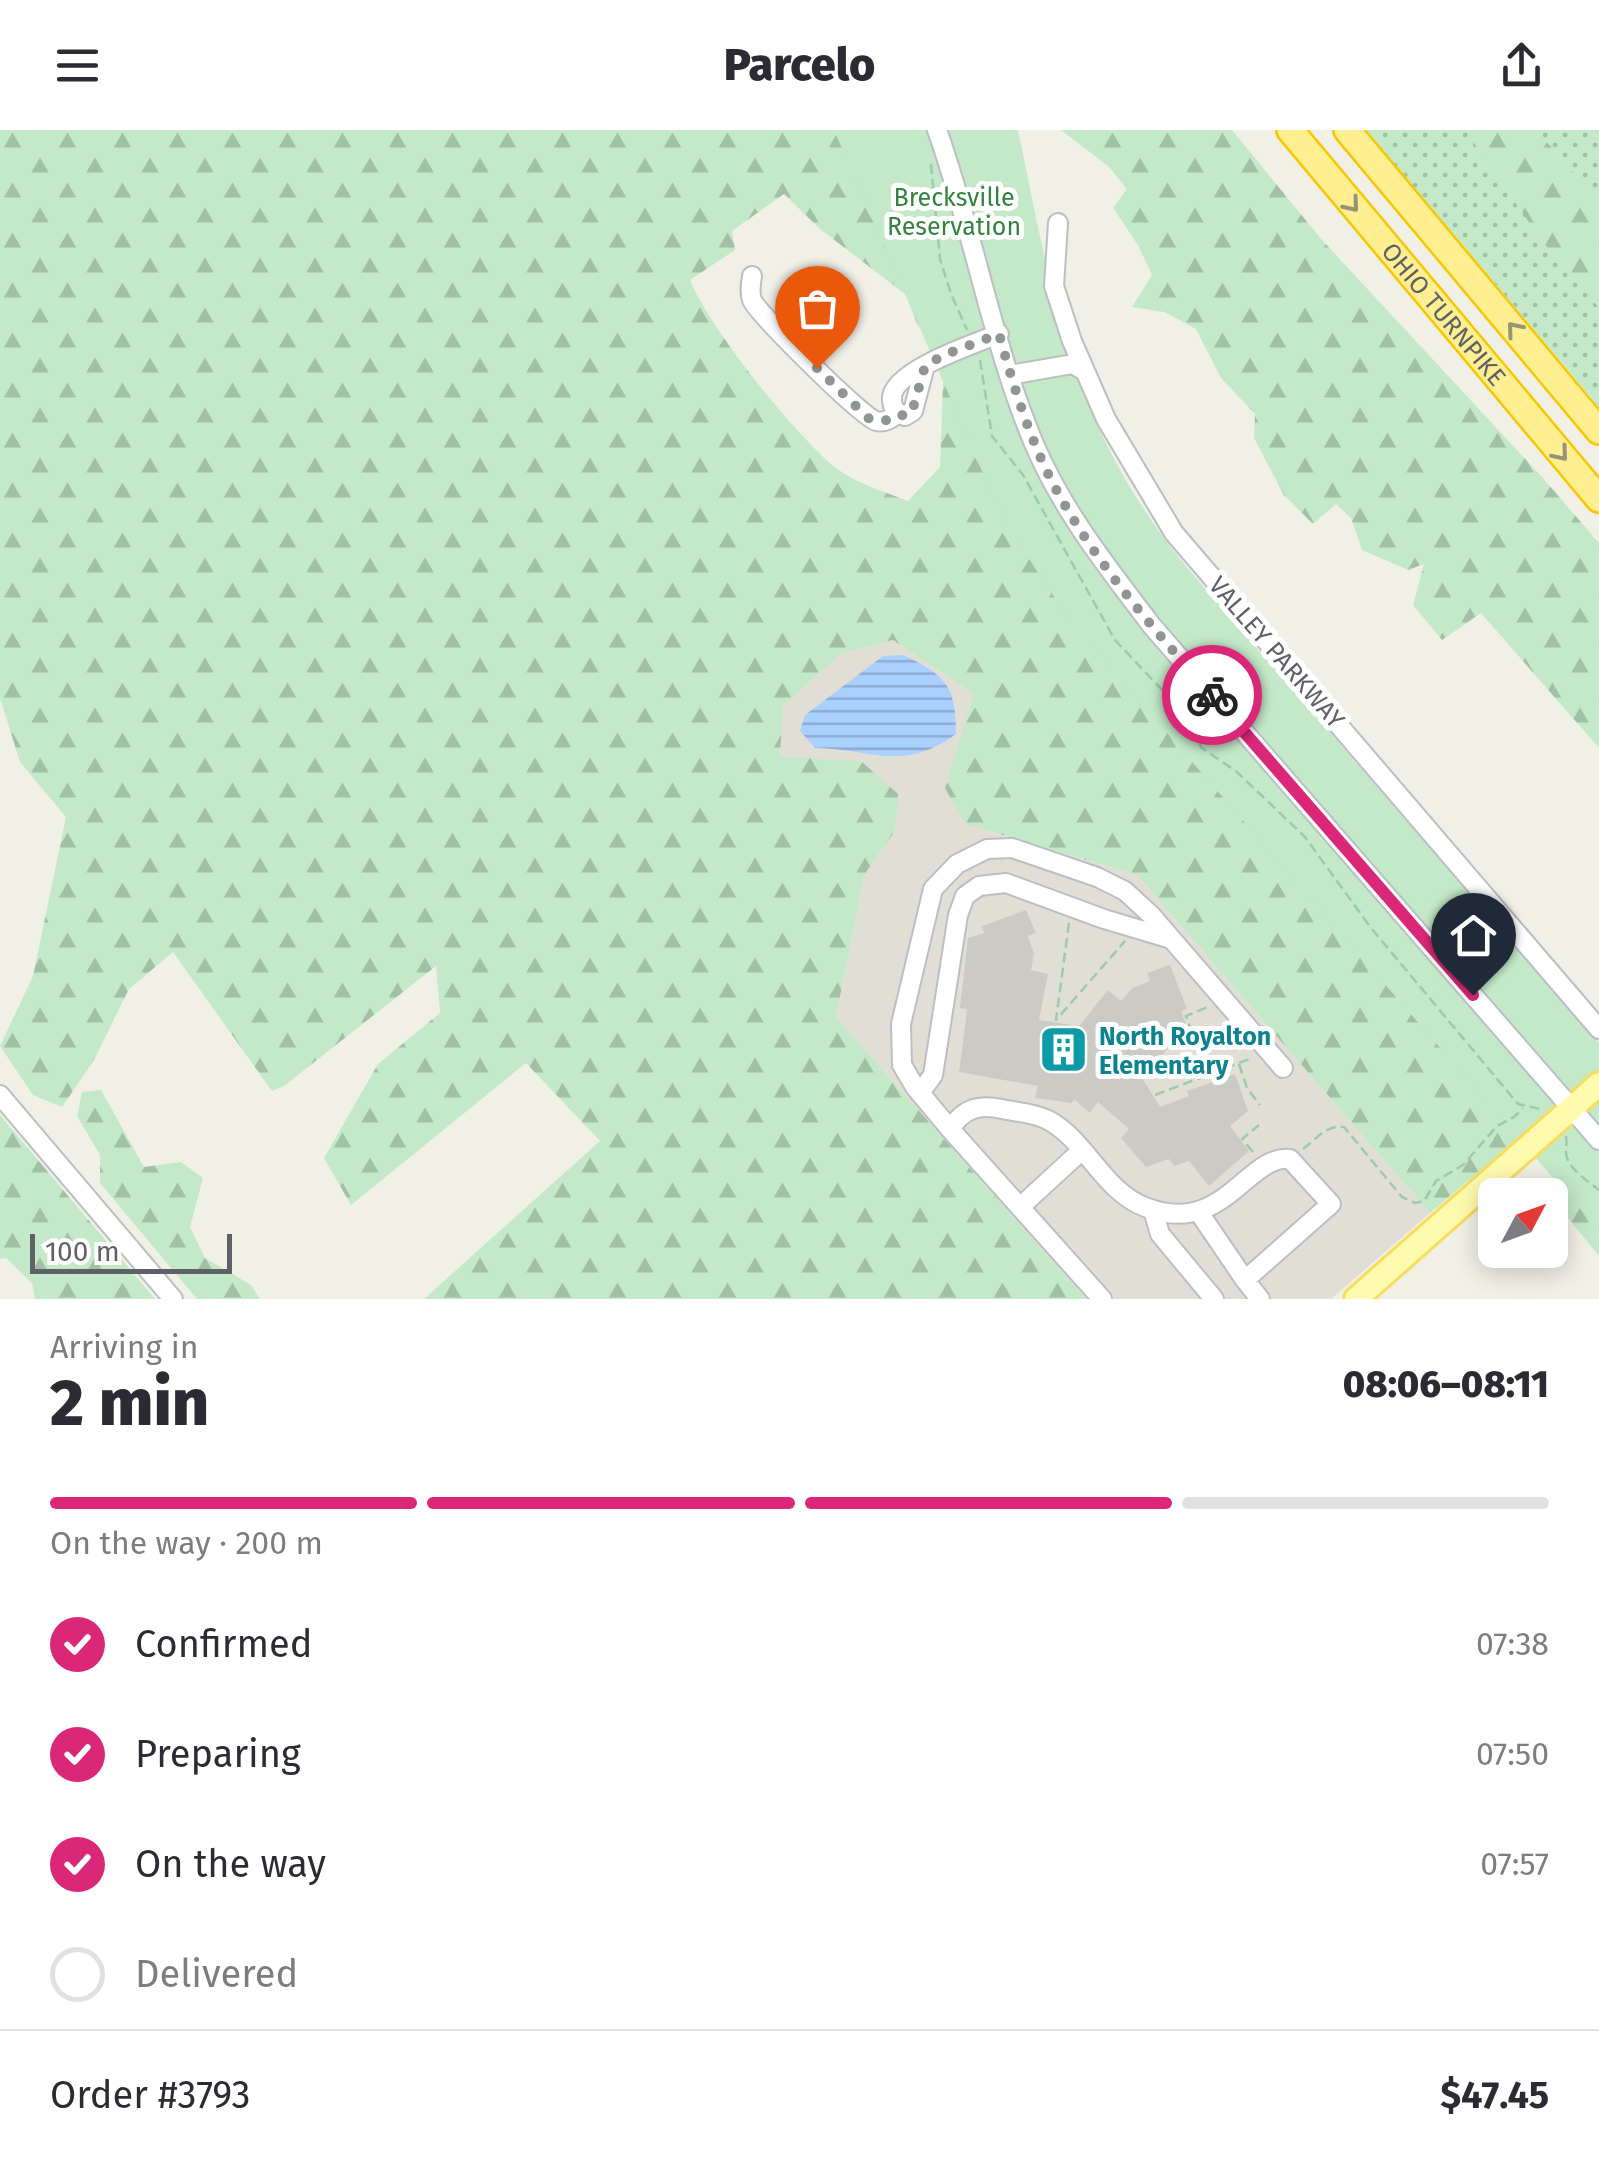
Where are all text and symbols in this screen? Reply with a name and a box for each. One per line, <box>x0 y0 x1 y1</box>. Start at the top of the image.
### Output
icon: menu <box>50 38 105 93</box>
text: Parcelo <box>724 38 875 92</box>
icon: share <box>1494 38 1549 93</box>
park label: Brecksville Reservation <box>887 183 1021 242</box>
one-way arrow <box>1341 193 1359 211</box>
street label: OHIO TURNPIKE <box>1375 237 1512 392</box>
pin <box>775 266 860 369</box>
icon: bag <box>790 281 845 336</box>
one-way arrow <box>1508 323 1526 341</box>
one-way arrow <box>1549 442 1567 460</box>
street label: VALLEY PARKWAY <box>1202 571 1350 735</box>
courier <box>1162 645 1262 745</box>
icon: bike <box>1185 668 1240 723</box>
pin <box>1431 893 1516 996</box>
icon: home <box>1446 908 1501 963</box>
place label: North Royalton Elementary <box>1099 1022 1271 1081</box>
building icon: North Royalton Elementary <box>1038 1024 1090 1076</box>
north arrow <box>1478 1178 1568 1268</box>
map controls <box>1478 1178 1568 1268</box>
scale bar <box>30 1229 232 1274</box>
text: 100 m <box>45 1235 120 1268</box>
text: Arriving in <box>50 1328 198 1366</box>
text: 08:06–08:11 <box>1343 1361 1549 1407</box>
text: 2 min <box>50 1364 209 1442</box>
text: On the way · 200 m <box>50 1524 323 1562</box>
icon: check <box>50 1617 105 1672</box>
text: Confirmed <box>135 1621 313 1667</box>
text: 07:38 <box>1476 1625 1549 1663</box>
icon: check <box>50 1727 105 1782</box>
text: Preparing <box>135 1731 301 1777</box>
text: 07:50 <box>1476 1735 1549 1773</box>
icon: check <box>50 1837 105 1892</box>
text: On the way <box>135 1841 326 1887</box>
text: 07:57 <box>1480 1845 1549 1883</box>
text: Delivered <box>135 1951 298 1997</box>
text: Order #3793 <box>50 2072 251 2118</box>
text: $47.45 <box>1440 2072 1549 2118</box>

